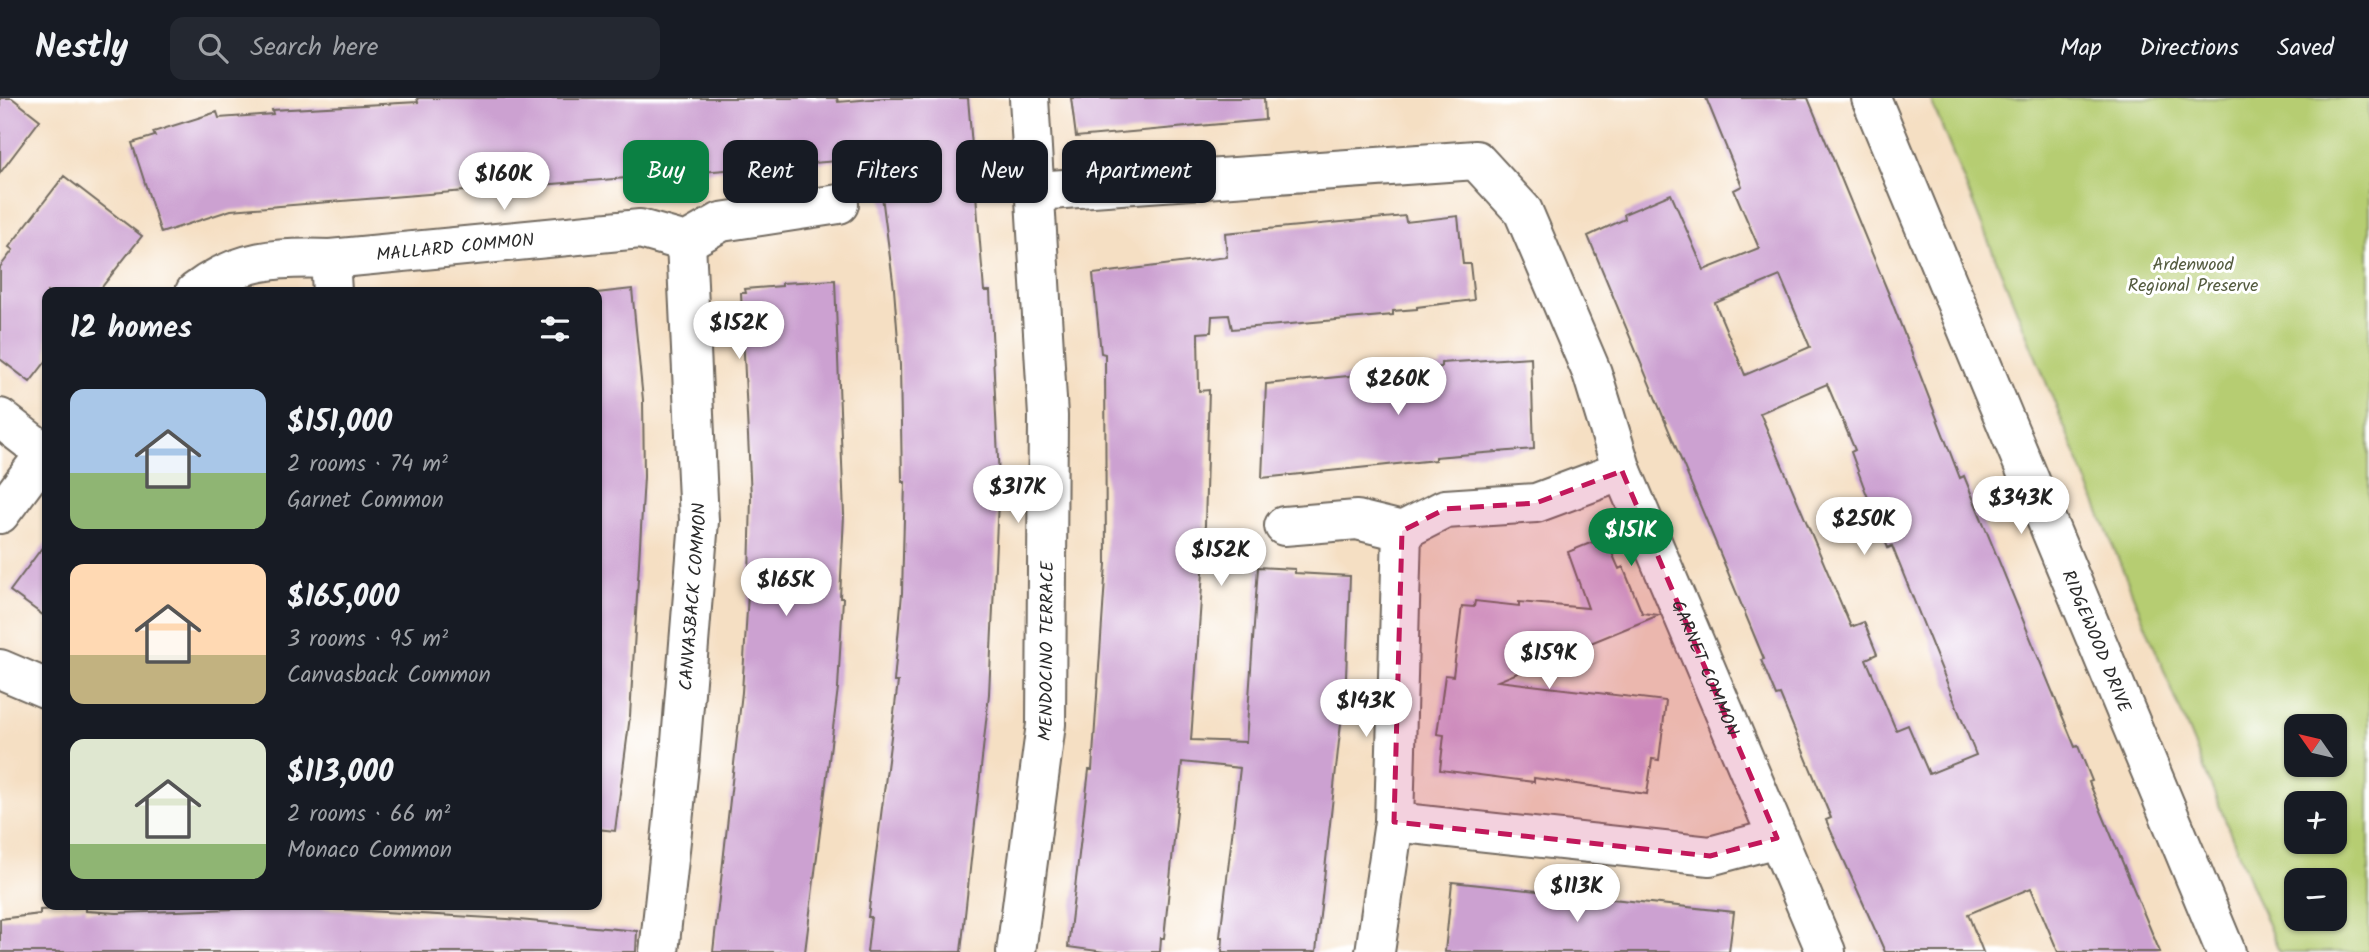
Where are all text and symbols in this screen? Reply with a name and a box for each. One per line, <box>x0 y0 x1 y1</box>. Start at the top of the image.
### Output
search box <box>170 17 660 80</box>
text: Nestly <box>35 22 128 75</box>
text: Search here <box>250 27 378 69</box>
icon: search <box>194 29 232 67</box>
text: Map <box>2060 29 2102 68</box>
text: Directions <box>2140 29 2239 68</box>
text: Saved <box>2277 29 2334 68</box>
chip: Buy <box>623 140 709 203</box>
chip: Rent <box>723 140 818 203</box>
chip: Filters <box>832 140 942 203</box>
chip: New <box>956 140 1048 203</box>
chip: Apartment <box>1062 140 1216 203</box>
pin: $160K <box>455 152 553 212</box>
text: $160K <box>475 157 533 193</box>
street label: MALLARD COMMON <box>375 226 536 270</box>
park label: Ardenwood Regional Preserve <box>2128 251 2258 301</box>
pin: $152K <box>690 302 788 361</box>
text: 12 homes <box>70 305 192 353</box>
text: $152K <box>709 306 769 342</box>
icon: filters <box>536 310 574 348</box>
pin: $260K <box>1349 358 1447 417</box>
text: $260K <box>1365 362 1431 398</box>
text: $151,000 <box>287 399 392 447</box>
icon: home <box>126 417 210 501</box>
text: 2 rooms · 74 m² <box>287 447 448 483</box>
pin: $317K <box>969 466 1067 525</box>
text: $317K <box>989 470 1047 506</box>
pin: $343K <box>1972 476 2070 536</box>
text: $343K <box>1988 481 2054 517</box>
text: Garnet Common <box>287 483 444 519</box>
pin: $250K <box>1815 498 1913 557</box>
street label: CANVASBACK COMMON <box>672 502 715 692</box>
text: $250K <box>1832 502 1896 538</box>
pin: $151K <box>1582 508 1680 568</box>
text: $151K <box>1605 513 1658 549</box>
pin: $152K <box>1172 528 1270 588</box>
text: $152K <box>1191 533 1251 569</box>
pin: $165K <box>737 559 835 618</box>
street label: MENDOCINO TERRACE <box>1031 560 1063 743</box>
text: $165K <box>757 563 815 599</box>
street label: RIDGEWOOD DRIVE <box>2053 566 2138 718</box>
text: $165,000 <box>287 574 399 622</box>
icon: home <box>126 592 210 676</box>
street label: GARNET COMMON <box>1662 596 1746 741</box>
text: 3 rooms · 95 m² <box>287 622 448 658</box>
pin: $159K <box>1500 632 1598 691</box>
text: $159K <box>1520 636 1578 672</box>
text: Canvasback Common <box>287 658 491 694</box>
pin: $143K <box>1317 680 1415 739</box>
text: $143K <box>1336 684 1396 720</box>
north arrow <box>2284 714 2347 777</box>
map controls <box>2284 714 2347 931</box>
text: $113,000 <box>287 749 393 797</box>
icon: home <box>126 767 210 851</box>
button: + <box>2284 791 2347 854</box>
text: 2 rooms · 66 m² <box>287 797 450 833</box>
text: Monaco Common <box>287 833 452 869</box>
pin: $113K <box>1528 864 1626 924</box>
button: − <box>2284 868 2347 931</box>
text: $113K <box>1550 869 1604 905</box>

